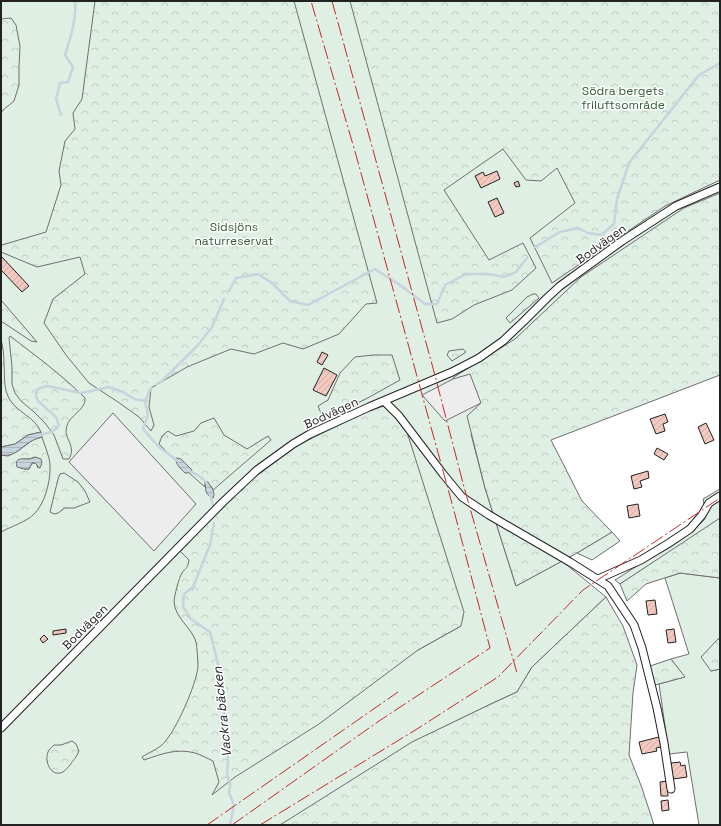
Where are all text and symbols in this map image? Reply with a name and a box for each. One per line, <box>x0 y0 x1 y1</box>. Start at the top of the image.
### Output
park label: Södra bergets friluftsområde <box>581 83 665 113</box>
park label: Sidsjöns naturreservat <box>195 219 273 249</box>
street label: Bodvägen <box>573 220 629 268</box>
street label: Bodvägen <box>301 393 361 433</box>
street label: Bodvägen <box>59 601 111 653</box>
water label: Vackra bäcken <box>209 665 235 758</box>

